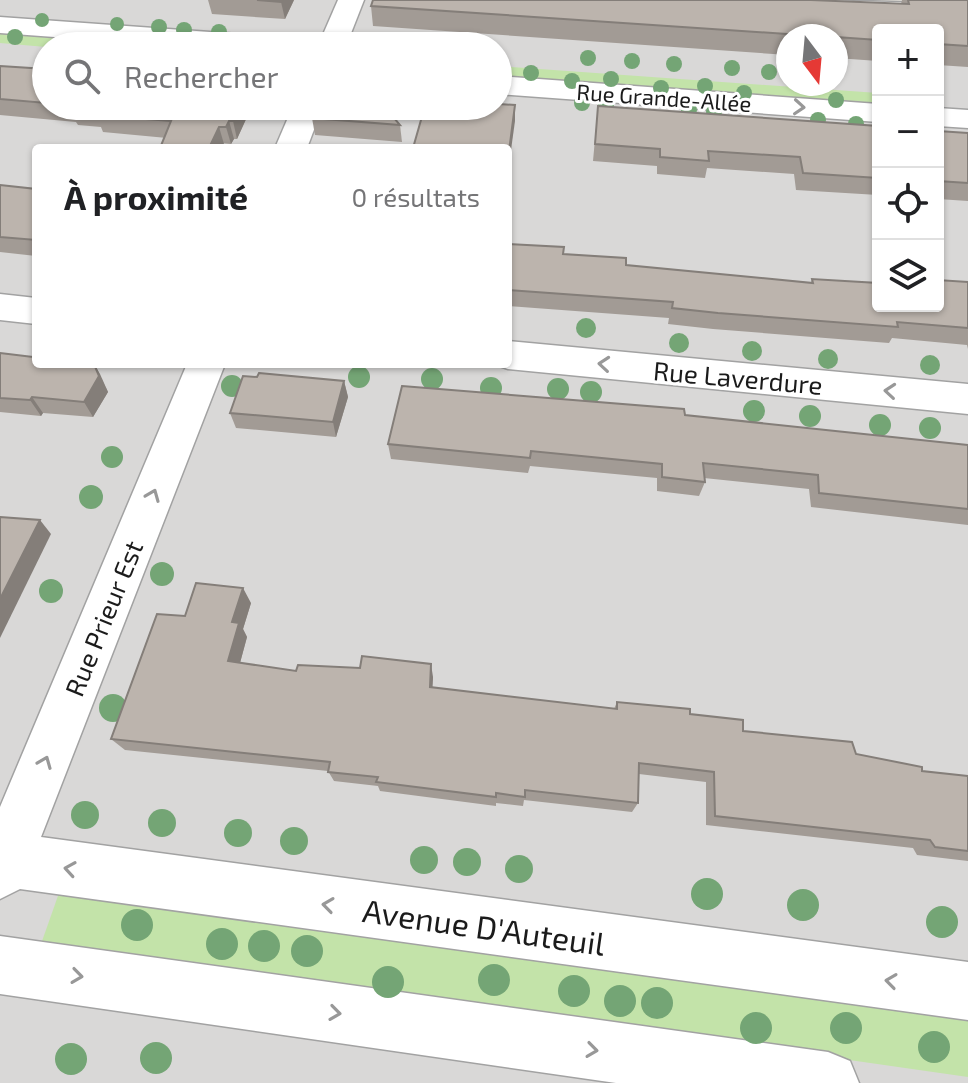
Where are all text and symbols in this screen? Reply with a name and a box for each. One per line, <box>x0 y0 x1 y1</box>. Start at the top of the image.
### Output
north arrow <box>776 24 848 96</box>
map controls <box>872 24 944 312</box>
button: + <box>872 24 944 96</box>
search box <box>32 32 512 120</box>
icon: search <box>60 54 104 98</box>
text: Rechercher <box>124 58 279 94</box>
street label: Rue Grande-Allée <box>576 78 752 116</box>
button: − <box>872 96 944 168</box>
one-way arrow <box>793 98 806 115</box>
button: locate <box>872 168 944 240</box>
text: À proximité <box>64 176 248 217</box>
text: 0 résultats <box>352 181 480 212</box>
button: layers <box>872 240 944 312</box>
street label: Rue Laverdure <box>652 354 824 400</box>
one-way arrow <box>597 356 610 373</box>
one-way arrow <box>883 383 896 400</box>
one-way arrow <box>143 489 160 503</box>
street label: Rue Prieur Est <box>58 536 148 700</box>
one-way arrow <box>35 756 52 770</box>
one-way arrow <box>63 862 77 879</box>
street label: Avenue D'Auteuil <box>360 890 608 962</box>
one-way arrow <box>321 896 334 913</box>
one-way arrow <box>70 967 84 984</box>
one-way arrow <box>884 973 898 990</box>
one-way arrow <box>328 1004 341 1021</box>
one-way arrow <box>585 1041 599 1058</box>

